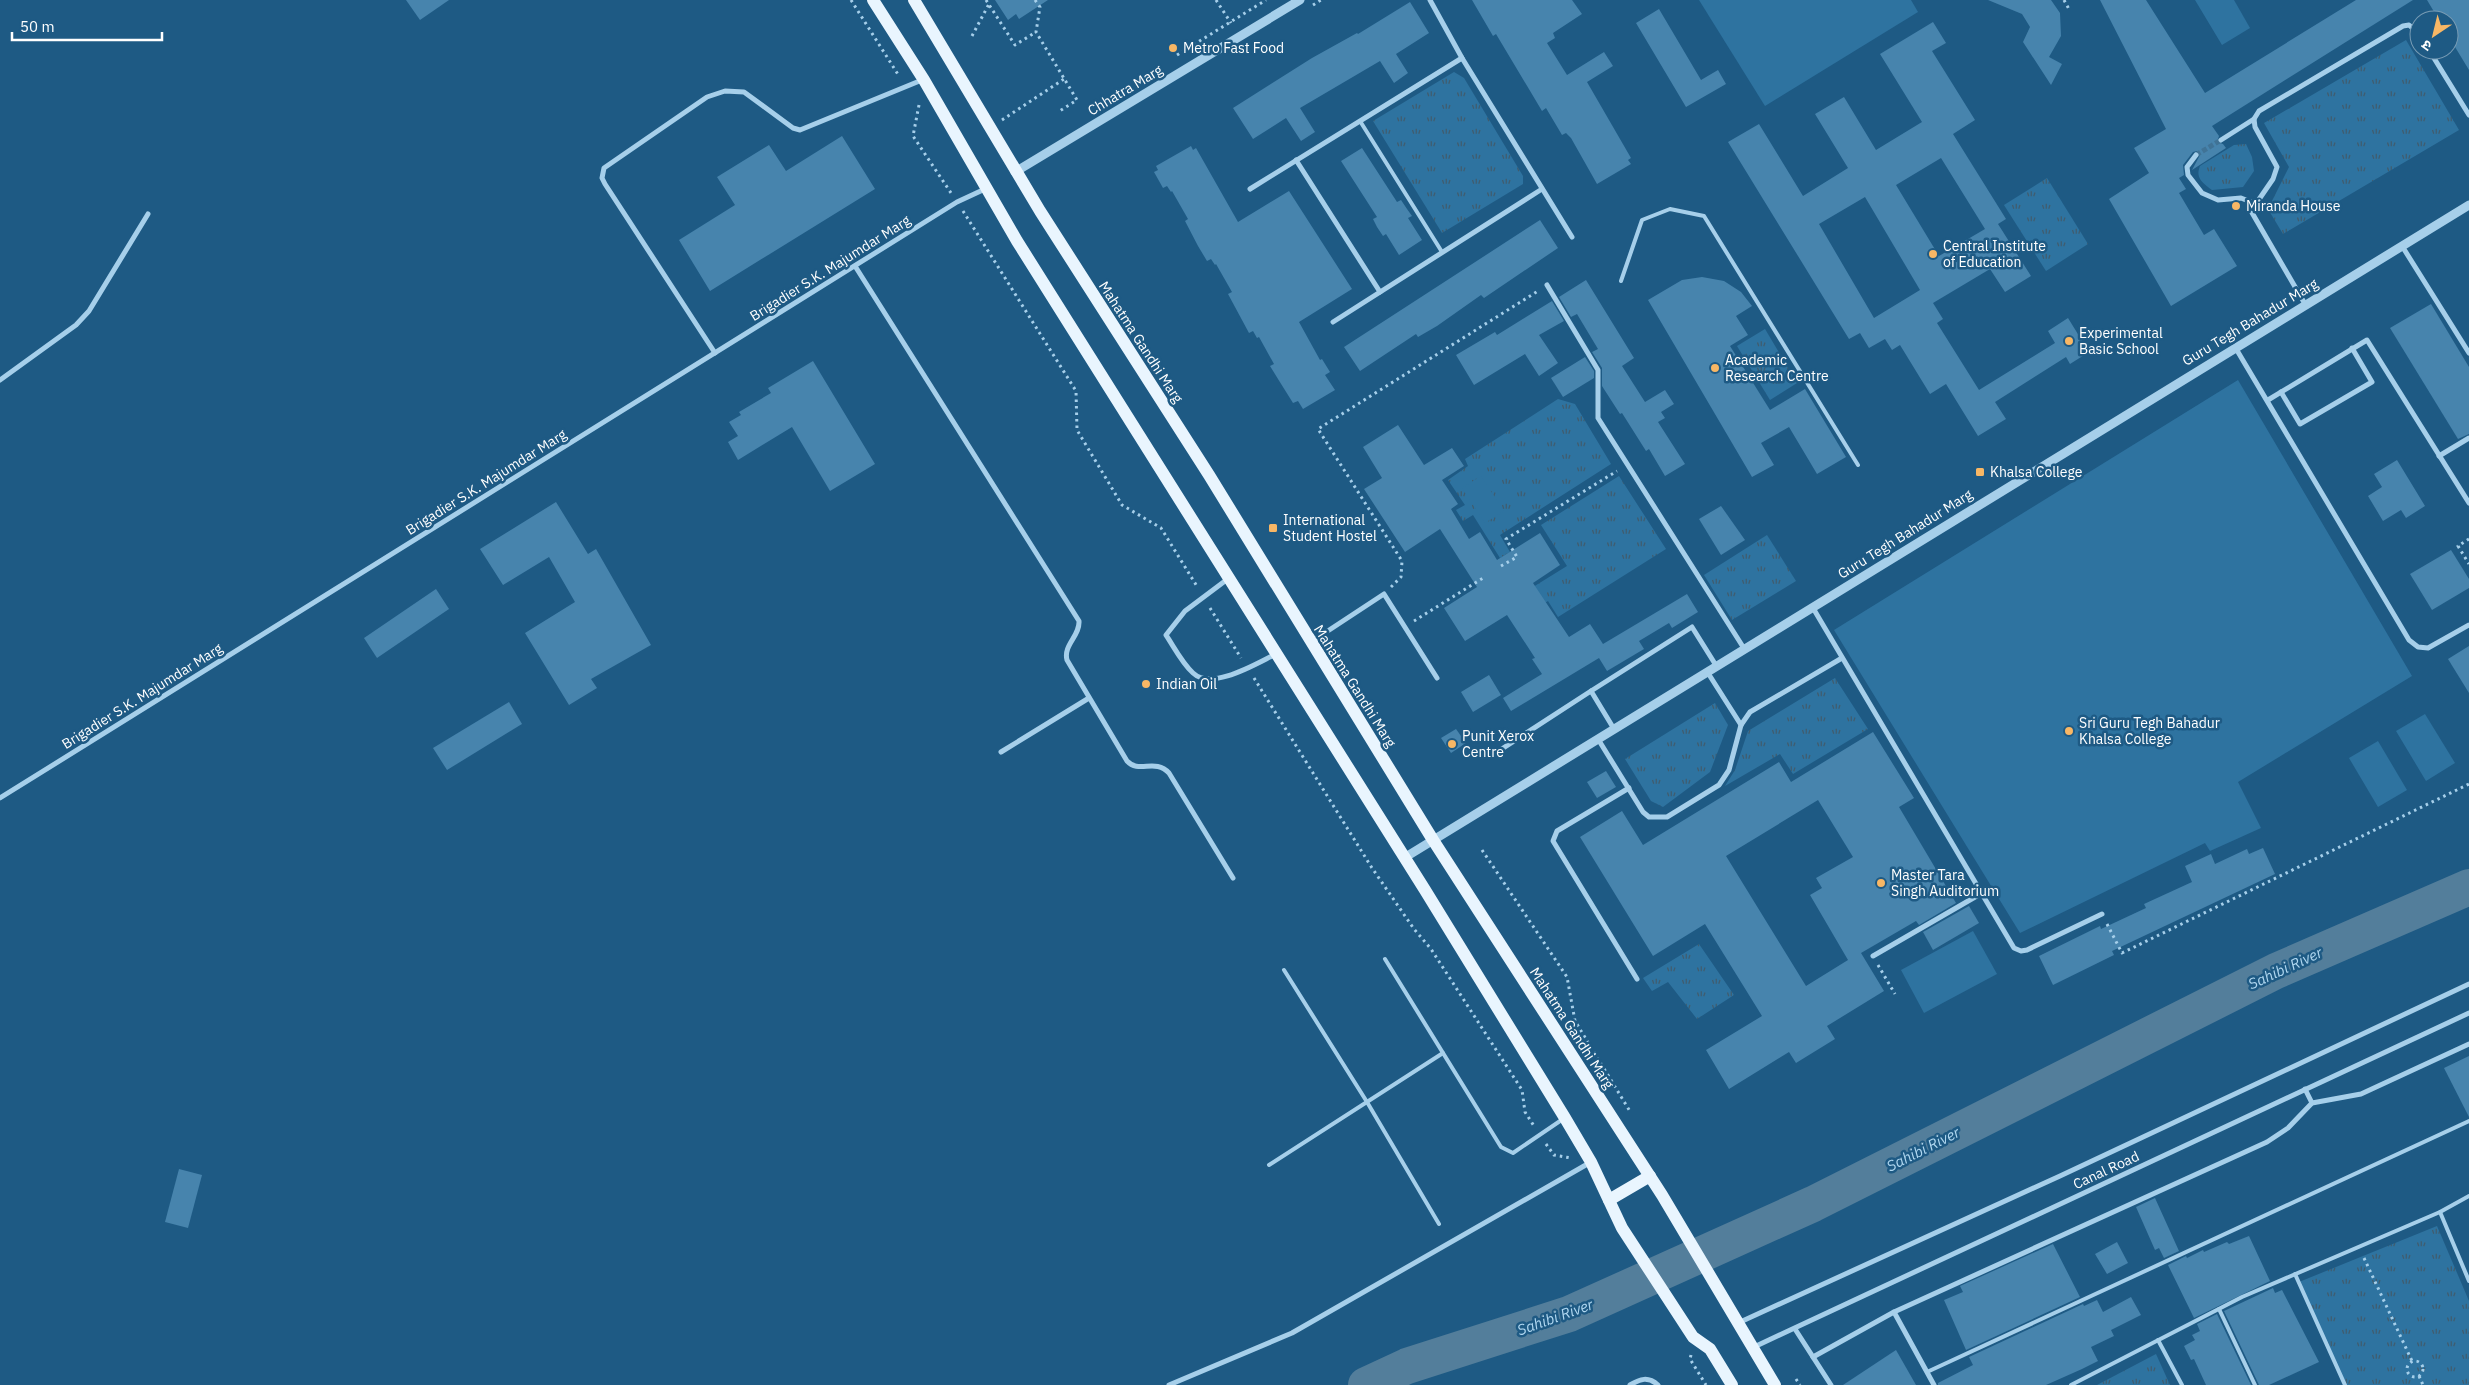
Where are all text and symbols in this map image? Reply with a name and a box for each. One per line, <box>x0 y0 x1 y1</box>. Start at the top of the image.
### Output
scale bar <box>12 10 162 42</box>
north arrow <box>2409 10 2459 60</box>
text: 50 m <box>20 17 55 36</box>
text: उ <box>2417 35 2435 55</box>
place label: Metro Fast Food <box>1183 39 1284 57</box>
marker: Metro Fast Food <box>1167 42 1179 54</box>
street label: Chhatra Marg <box>1084 60 1166 119</box>
place label: Miranda House <box>2246 197 2341 215</box>
marker: Miranda House <box>2230 200 2242 212</box>
street label: Brigadier S.K. Majumdar Marg <box>746 211 914 325</box>
place label: Central Institute of Education <box>1943 237 2046 271</box>
marker: Central Institute of Education <box>1927 248 1939 260</box>
street label: Guru Tegh Bahadur Marg <box>2179 274 2322 370</box>
street label: Mahatma Gandhi Marg <box>1095 278 1187 407</box>
place label: Experimental Basic School <box>2079 324 2163 358</box>
marker: Experimental Basic School <box>2063 335 2075 347</box>
place label: Academic Research Centre <box>1725 351 1829 385</box>
marker: Academic Research Centre <box>1709 362 1721 374</box>
street label: Brigadier S.K. Majumdar Marg <box>402 425 570 539</box>
place label: Khalsa College <box>1990 463 2083 481</box>
marker: Khalsa College <box>1974 466 1986 478</box>
street label: Guru Tegh Bahadur Marg <box>1834 485 1976 583</box>
place label: International Student Hostel <box>1283 511 1377 545</box>
marker: International Student Hostel <box>1267 522 1279 534</box>
street label: Mahatma Gandhi Marg <box>1310 621 1400 751</box>
street label: Brigadier S.K. Majumdar Marg <box>58 639 226 753</box>
place label: Indian Oil <box>1156 675 1217 693</box>
marker: Indian Oil <box>1140 678 1152 690</box>
place label: Sri Guru Tegh Bahadur Khalsa College <box>2079 714 2220 748</box>
marker: Sri Guru Tegh Bahadur Khalsa College <box>2063 725 2075 737</box>
place label: Punit Xerox Centre <box>1462 727 1534 761</box>
marker: Punit Xerox Centre <box>1446 738 1458 750</box>
place label: Master Tara Singh Auditorium <box>1891 866 1999 900</box>
marker: Master Tara Singh Auditorium <box>1875 877 1887 889</box>
water label: Sahibi River <box>2245 942 2326 993</box>
street label: Mahatma Gandhi Marg <box>1526 964 1618 1093</box>
water label: Sahibi River <box>1883 1122 1963 1176</box>
street label: Canal Road <box>2070 1147 2142 1193</box>
water label: Sahibi River <box>1514 1294 1596 1340</box>

